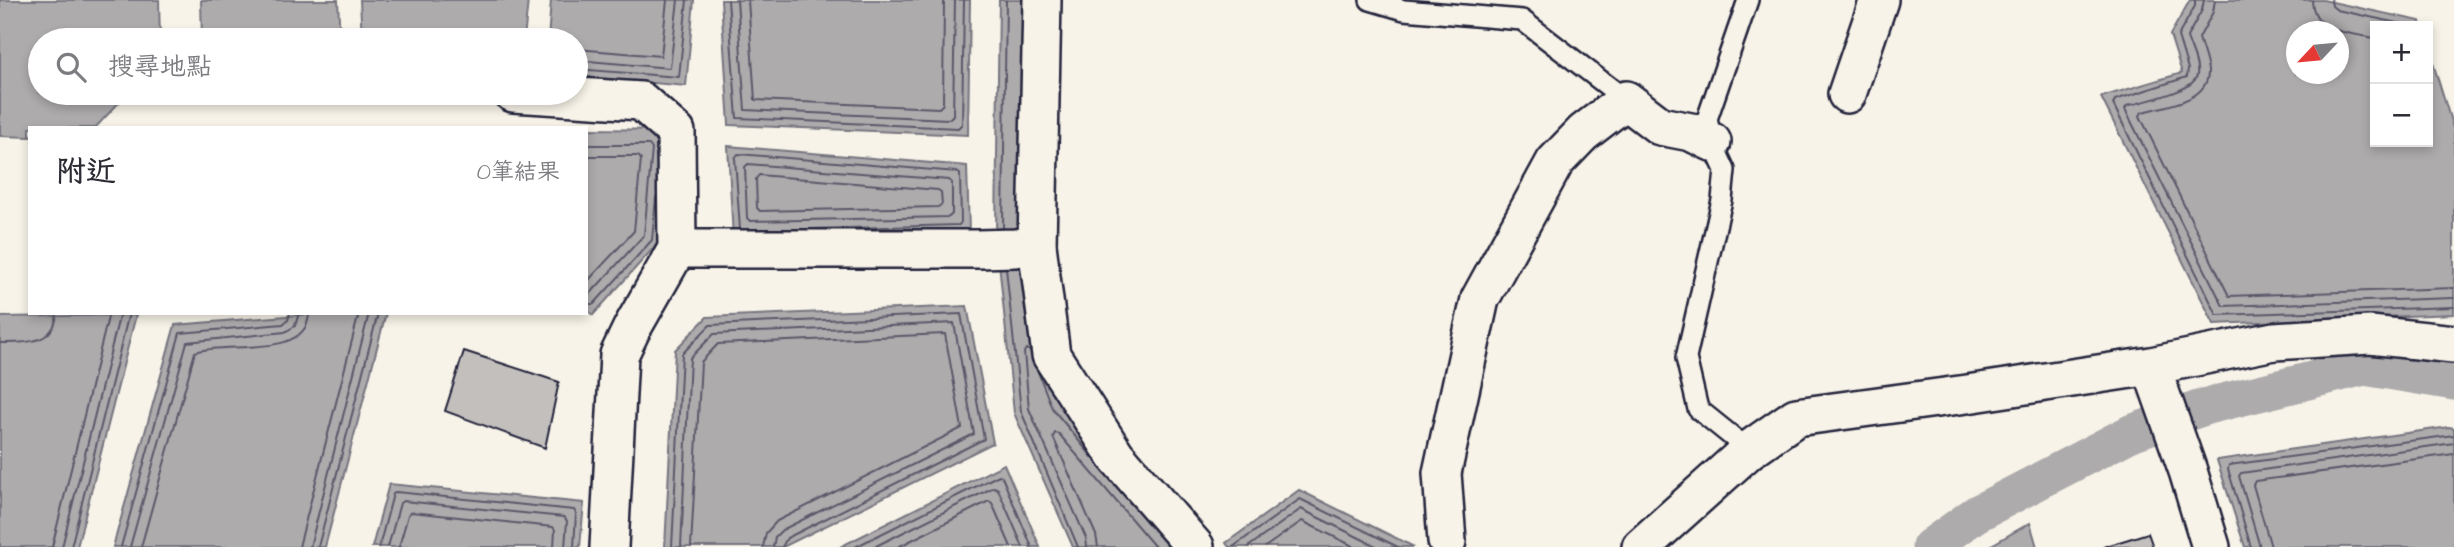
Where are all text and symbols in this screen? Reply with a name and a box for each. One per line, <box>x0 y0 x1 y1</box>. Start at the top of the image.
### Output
north arrow <box>2286 21 2349 84</box>
map controls <box>2370 21 2433 147</box>
button: + <box>2370 21 2433 84</box>
search box <box>28 28 588 105</box>
icon: search <box>52 48 90 86</box>
text: 搜尋地點 <box>108 49 212 85</box>
button: − <box>2370 84 2433 147</box>
text: 附近 <box>56 151 116 193</box>
text: 0筆結果 <box>476 156 560 188</box>

